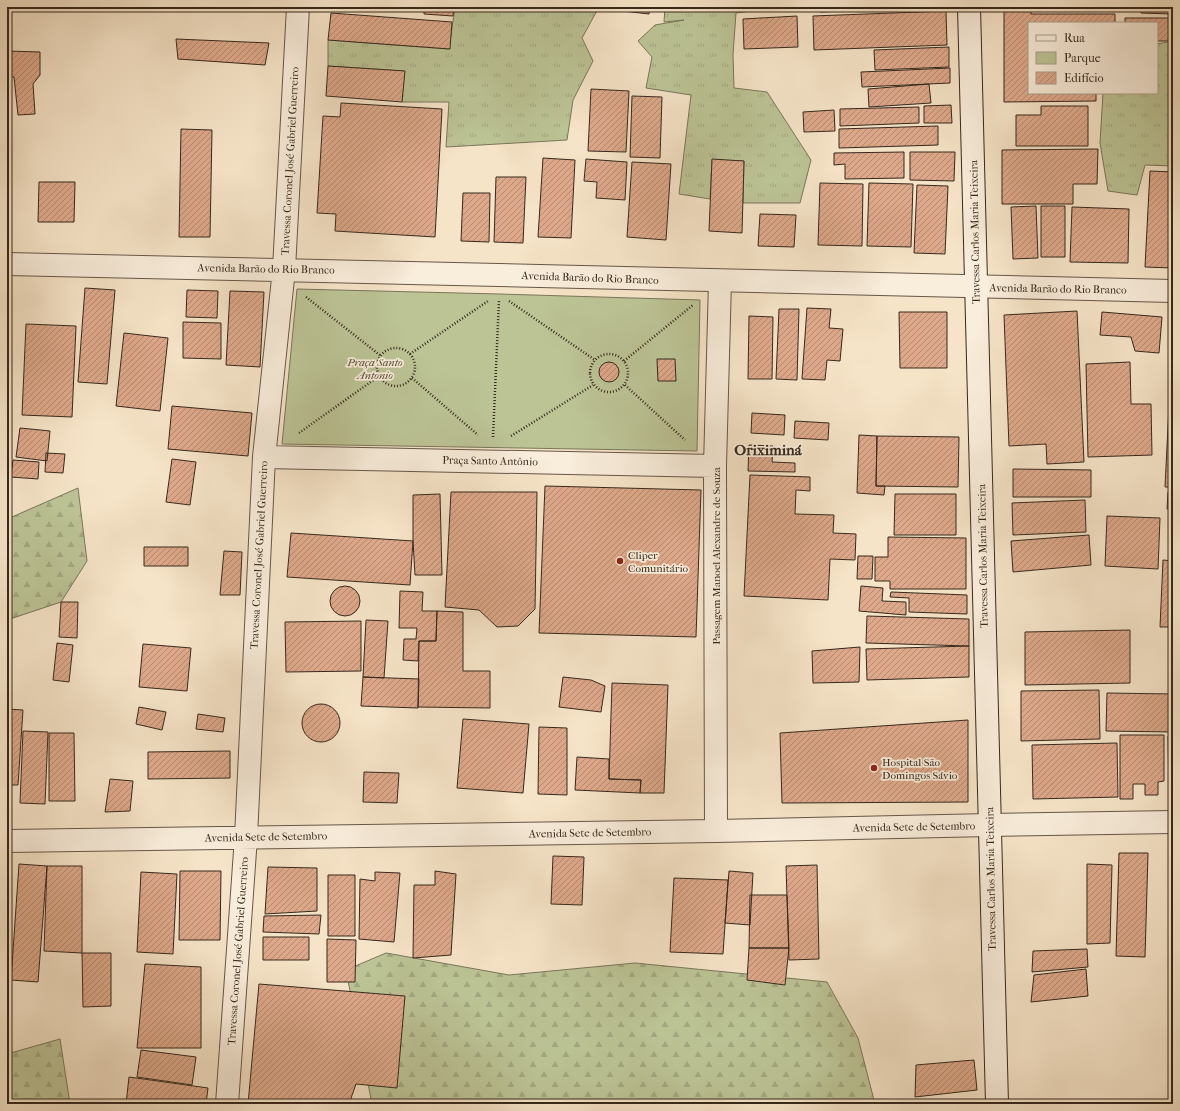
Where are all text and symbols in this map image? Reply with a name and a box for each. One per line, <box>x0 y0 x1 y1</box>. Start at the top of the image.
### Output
legend <box>1028 22 1158 94</box>
text: Rua <box>1064 31 1085 45</box>
text: Parque <box>1064 51 1101 65</box>
street label: Travessa Coronel José Gabriel Guerreiro <box>279 66 301 256</box>
text: Edifício <box>1064 71 1104 85</box>
street label: Travessa Carlos Maria Teixeira <box>967 159 983 304</box>
street label: Avenida Barão do Rio Branco <box>196 261 335 277</box>
street label: Avenida Barão do Rio Branco <box>520 269 659 287</box>
street label: Avenida Barão do Rio Branco <box>988 281 1127 297</box>
park label: Praça Santo Antonio <box>346 356 403 382</box>
district label: Oriximiná <box>734 441 803 459</box>
street label: Praça Santo Antônio <box>442 454 538 468</box>
street label: Travessa Coronel José Gabriel Guerreiro <box>248 460 270 650</box>
street label: Passagem Manoel Alexandre de Souza <box>710 466 723 645</box>
street label: Travessa Carlos Maria Teixeira <box>975 483 991 628</box>
place label: Cliper Comunitário <box>628 549 689 575</box>
marker: Cliper Comunitário <box>615 556 625 566</box>
place label: Hospital São Domingos Sávio <box>882 756 958 782</box>
marker: Hospital São Domingos Sávio <box>869 763 879 773</box>
street label: Travessa Carlos Maria Teixeira <box>983 806 999 951</box>
street label: Avenida Sete de Setembro <box>852 819 976 835</box>
street label: Avenida Sete de Setembro <box>528 825 652 841</box>
street label: Avenida Sete de Setembro <box>204 829 328 845</box>
street label: Travessa Coronel José Gabriel Guerreiro <box>225 856 251 1046</box>

